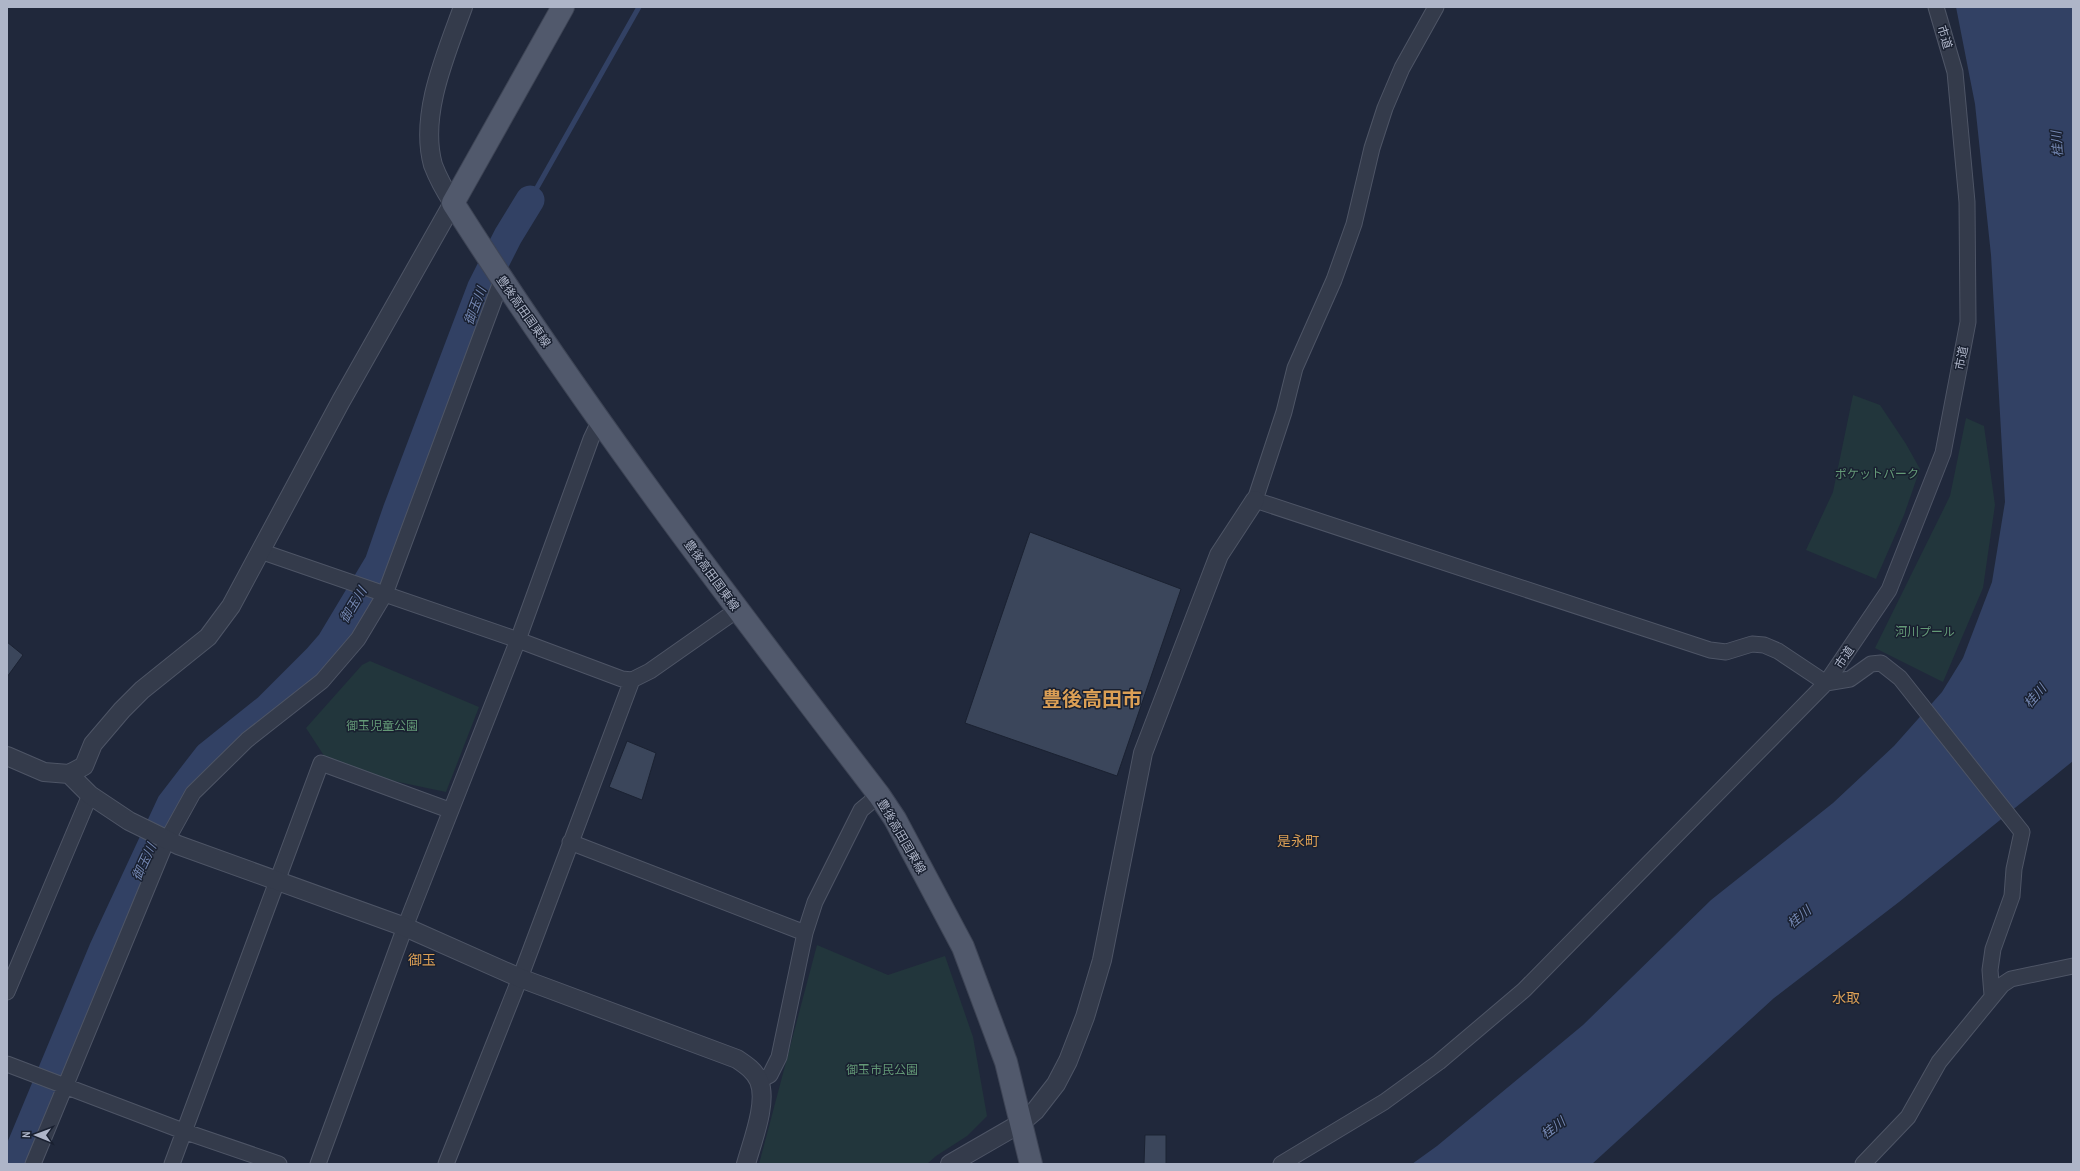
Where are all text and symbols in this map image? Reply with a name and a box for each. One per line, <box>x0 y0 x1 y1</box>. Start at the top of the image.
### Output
street label: 市道 <box>1934 23 1956 51</box>
water label: 桂川 <box>2047 128 2066 158</box>
street label: 豊後高田国東線 <box>494 272 554 350</box>
water label: 御玉川 <box>460 283 491 327</box>
street label: 市道 <box>1951 345 1971 371</box>
park label: ポケットパーク <box>1835 466 1919 481</box>
street label: 豊後高田国東線 <box>681 537 743 613</box>
water label: 御玉川 <box>336 582 371 626</box>
park label: 河川プール <box>1895 624 1955 639</box>
street label: 市道 <box>1831 643 1857 671</box>
water label: 桂川 <box>2020 679 2051 711</box>
district label: 豊後高田市 <box>1042 686 1142 712</box>
park label: 御玉児童公園 <box>346 718 418 733</box>
street label: 豊後高田国東線 <box>875 796 929 876</box>
district label: 是永町 <box>1277 832 1319 850</box>
water label: 御玉川 <box>128 839 161 883</box>
water label: 桂川 <box>1784 901 1816 932</box>
district label: 御玉 <box>408 951 436 969</box>
district label: 水取 <box>1832 989 1860 1007</box>
park label: 御玉市民公園 <box>846 1062 918 1077</box>
water label: 桂川 <box>1537 1112 1570 1143</box>
north arrow <box>16 1115 56 1155</box>
text: N <box>19 1132 33 1138</box>

